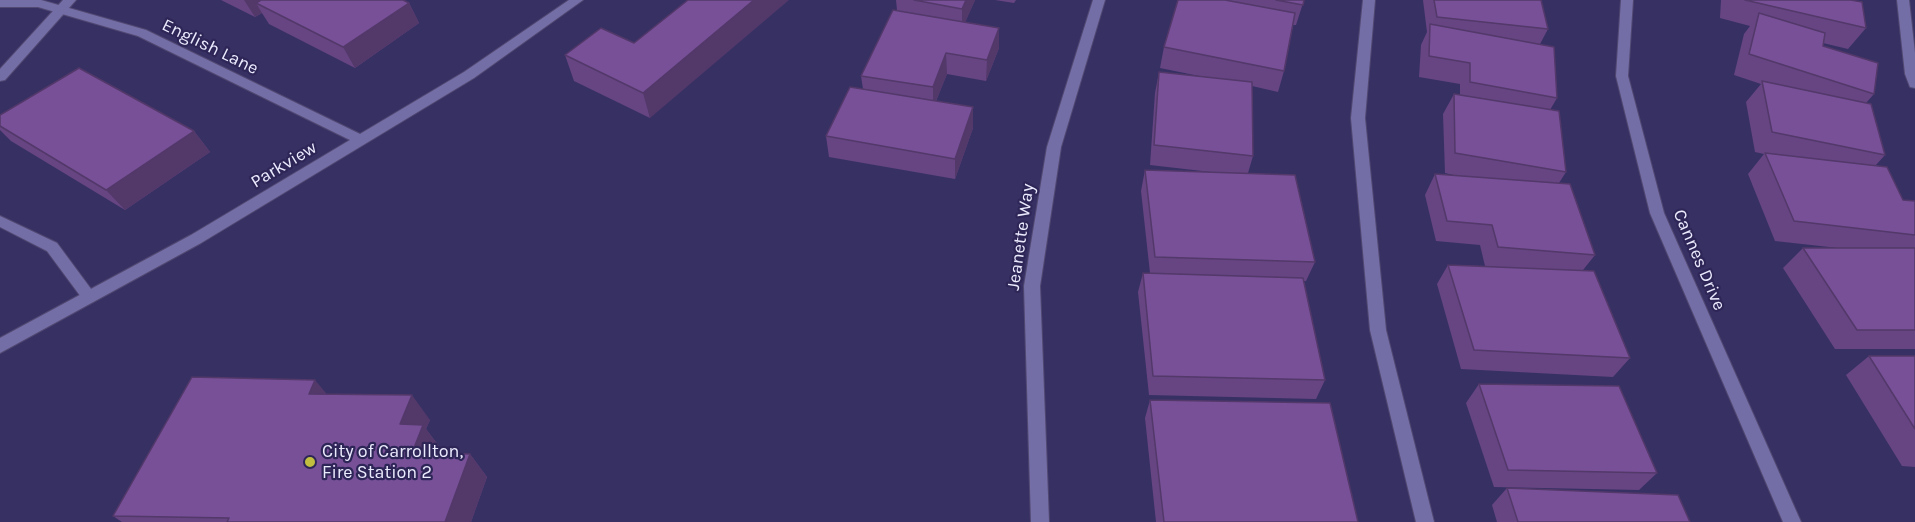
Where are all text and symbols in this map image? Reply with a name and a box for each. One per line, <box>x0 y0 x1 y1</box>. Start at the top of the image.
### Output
street label: English Lane <box>158 14 262 80</box>
street label: Parkview <box>247 137 321 193</box>
street label: Jeanette Way <box>1003 182 1039 292</box>
street label: Cannes Drive <box>1668 206 1730 314</box>
place label: City of Carrollton, Fire Station 2 <box>322 441 463 484</box>
marker: City of Carrollton, Fire Station 2 <box>303 455 317 469</box>

